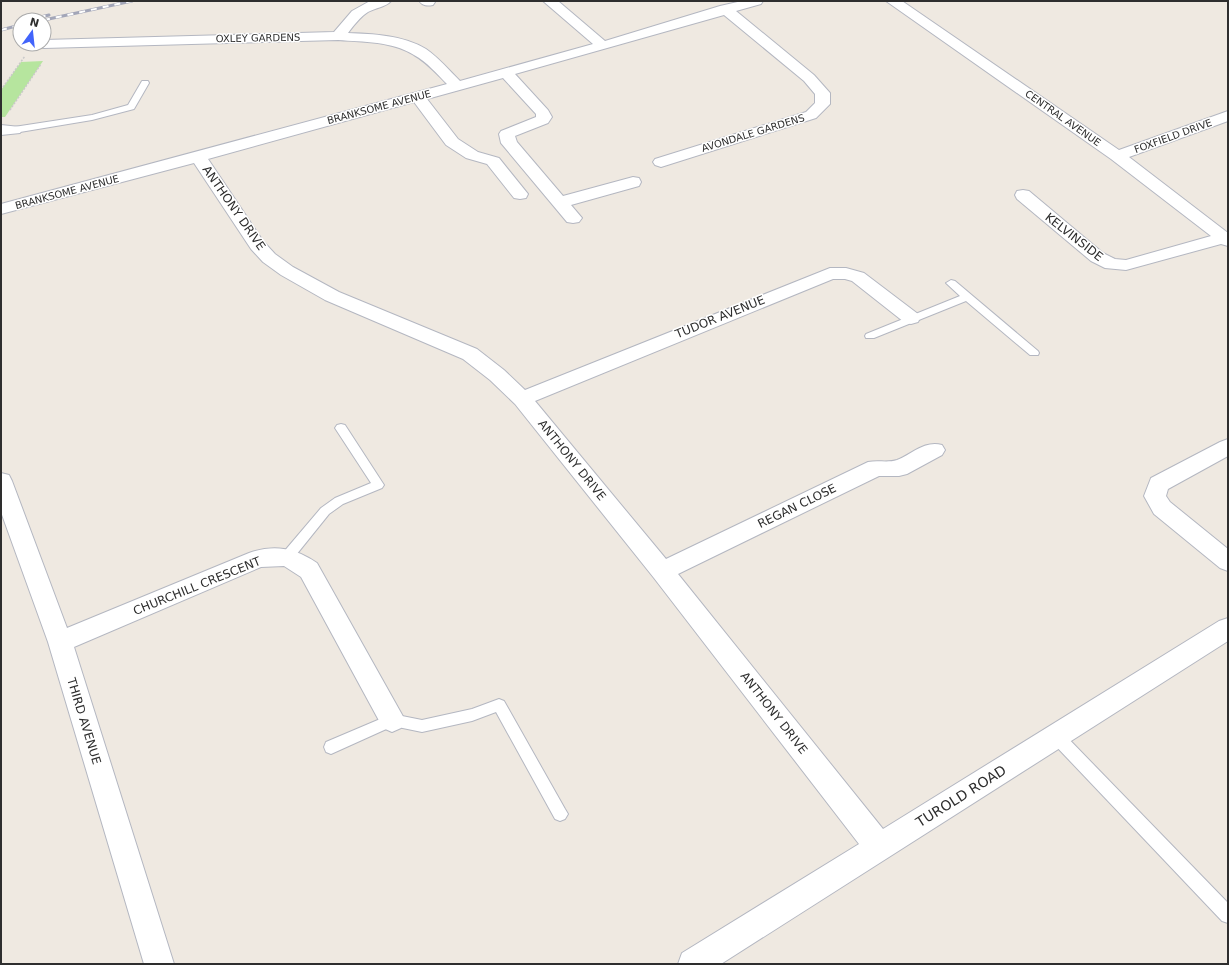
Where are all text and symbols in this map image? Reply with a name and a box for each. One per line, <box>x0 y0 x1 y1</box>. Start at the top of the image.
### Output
north arrow <box>12 12 52 52</box>
text: N <box>28 15 41 30</box>
street label: OXLEY GARDENS <box>216 32 300 44</box>
street label: BRANKSOME AVENUE <box>326 88 432 126</box>
street label: CENTRAL AVENUE <box>1023 88 1103 148</box>
street label: AVONDALE GARDENS <box>700 112 806 154</box>
street label: FOXFIELD DRIVE <box>1133 117 1213 155</box>
street label: ANTHONY DRIVE <box>200 163 268 253</box>
street label: BRANKSOME AVENUE <box>14 173 120 211</box>
street label: KELVINSIDE <box>1042 210 1106 264</box>
street label: TUDOR AVENUE <box>672 293 767 342</box>
street label: ANTHONY DRIVE <box>535 417 609 503</box>
street label: REGAN CLOSE <box>756 481 838 531</box>
street label: CHURCHILL CRESCENT <box>131 554 263 618</box>
street label: ANTHONY DRIVE <box>738 669 810 757</box>
street label: THIRD AVENUE <box>64 675 104 766</box>
street label: TUROLD ROAD <box>912 762 1009 831</box>

